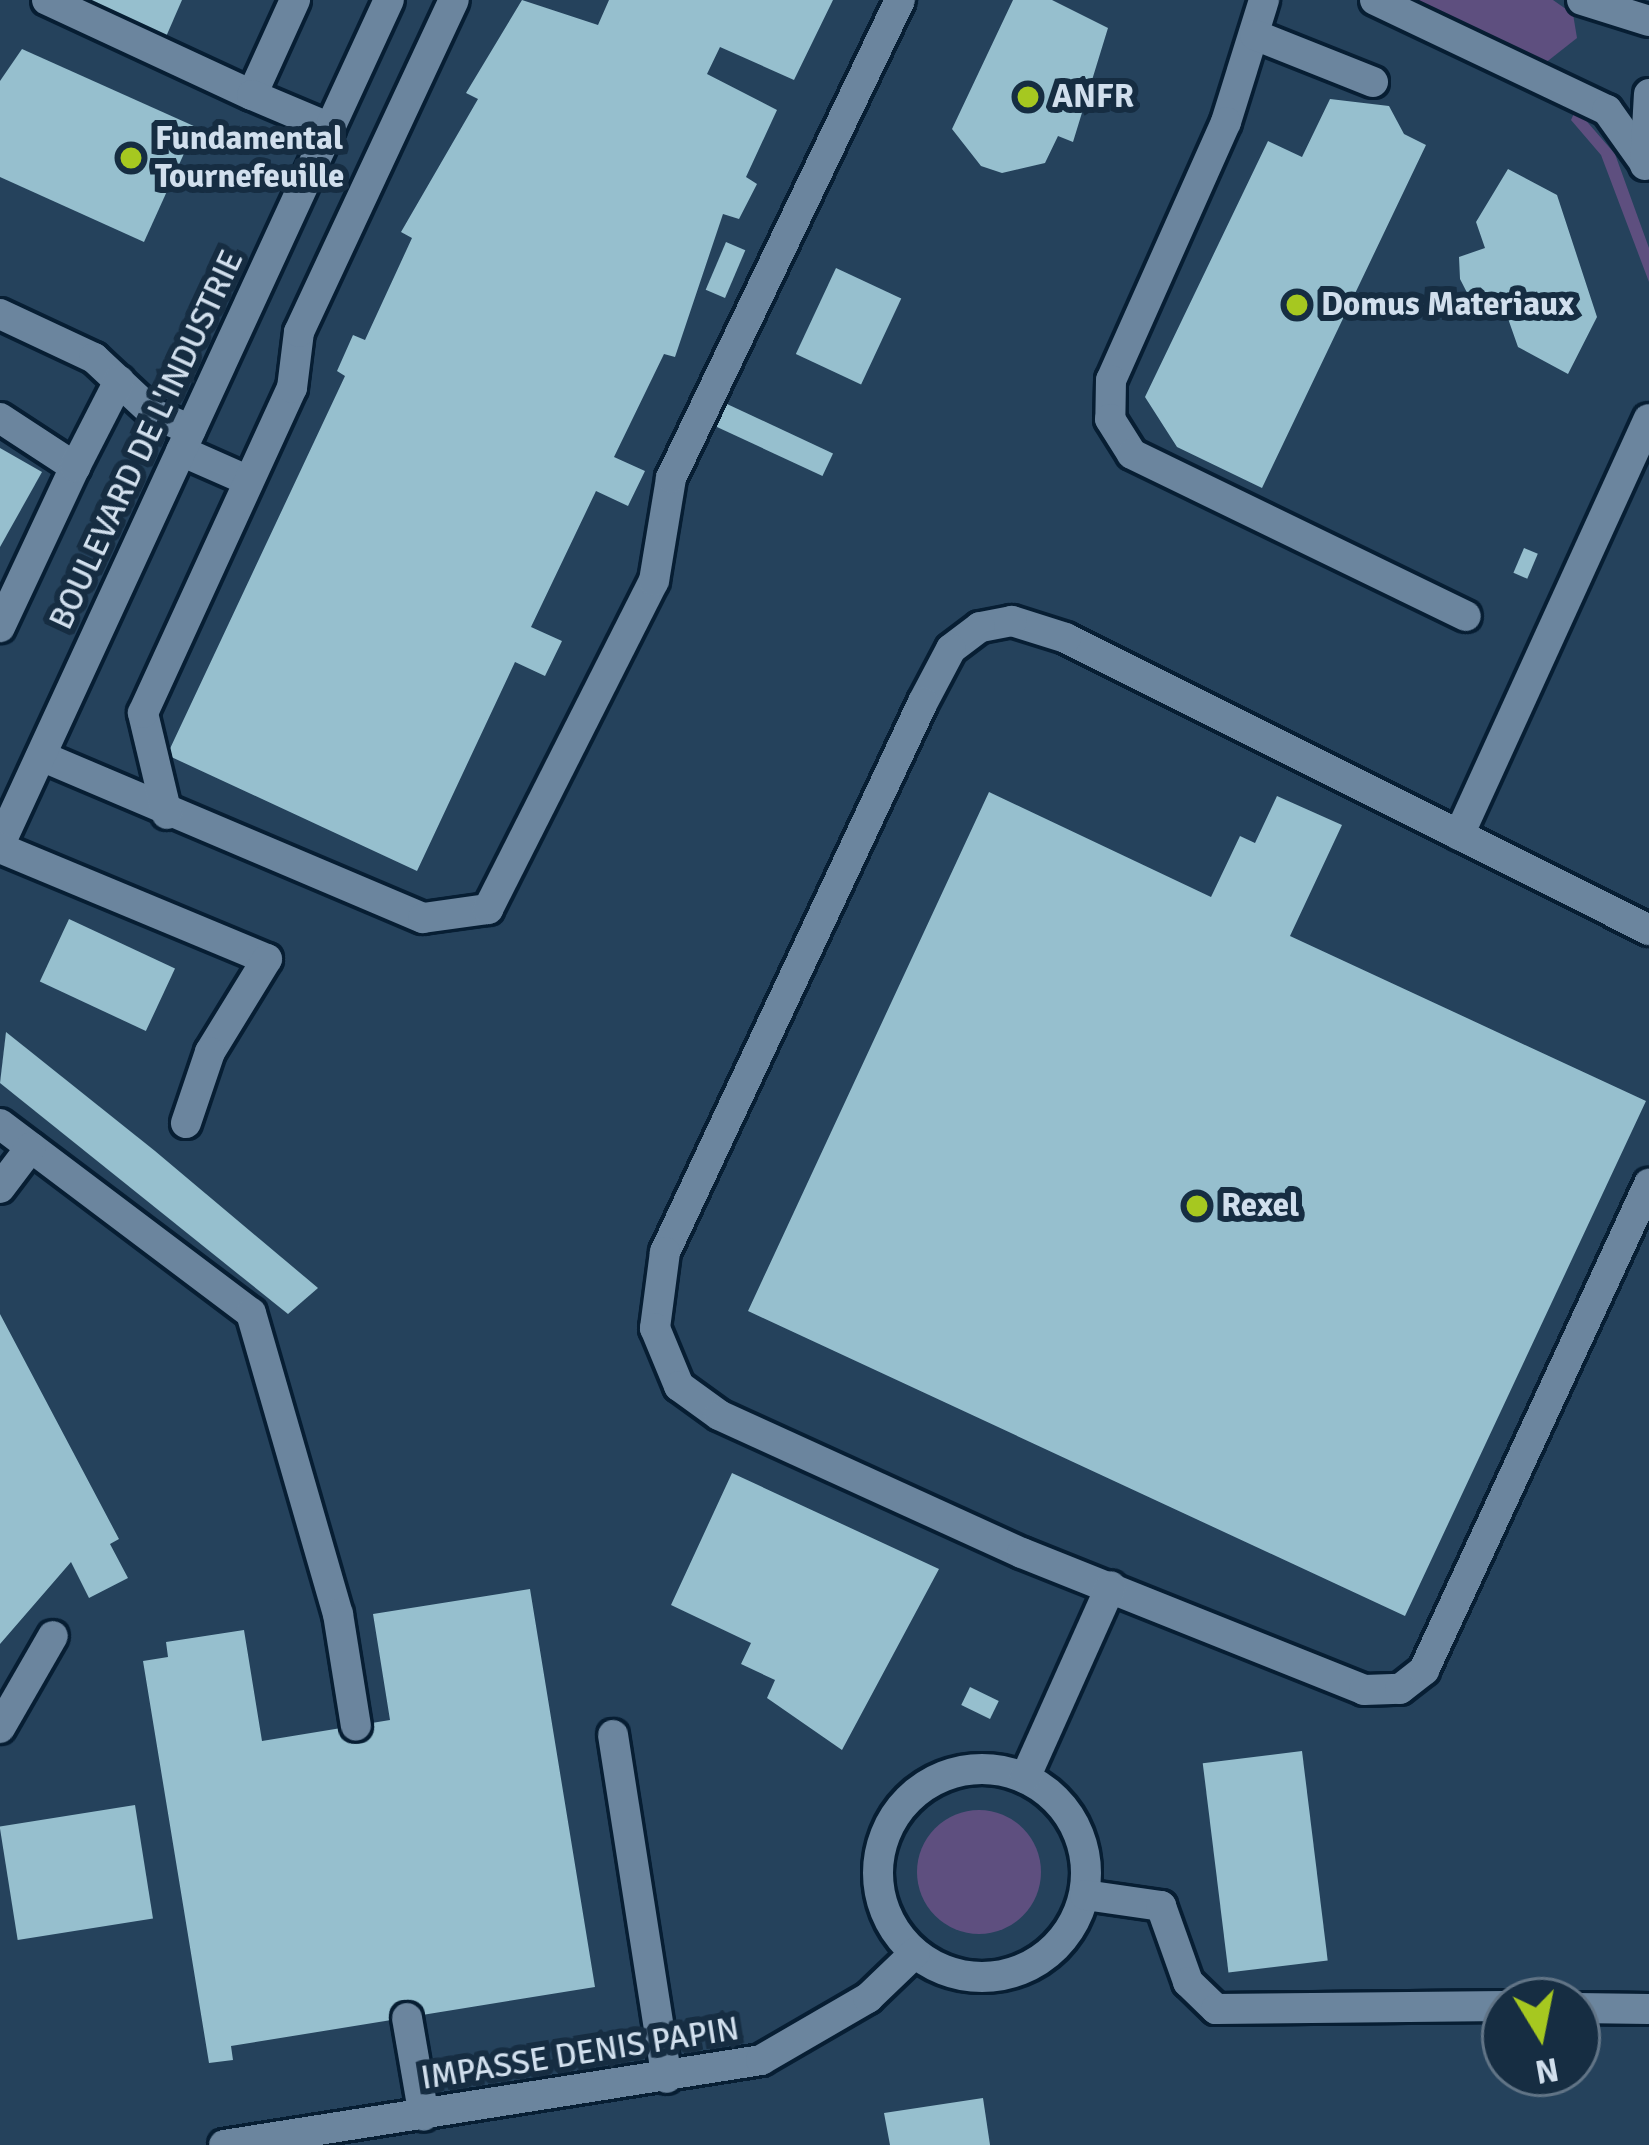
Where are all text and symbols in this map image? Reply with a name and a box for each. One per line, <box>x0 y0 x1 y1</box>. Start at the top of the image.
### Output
place label: ANFR <box>1052 77 1134 117</box>
marker: ANFR <box>1015 84 1041 110</box>
place label: Fundamental Tournefeuille <box>155 119 344 197</box>
marker: Fundamental Tournefeuille <box>118 145 144 171</box>
street label: BOULEVARD DE L'INDUSTRIE <box>42 244 252 636</box>
place label: Domus Materiaux <box>1321 285 1574 325</box>
marker: Domus Materiaux <box>1284 292 1310 318</box>
place label: Rexel <box>1221 1186 1299 1226</box>
marker: Rexel <box>1184 1193 1210 1219</box>
north arrow <box>1481 1977 1601 2097</box>
street label: IMPASSE DENIS PAPIN <box>418 2009 742 2099</box>
text: N <box>1532 2048 1562 2092</box>

